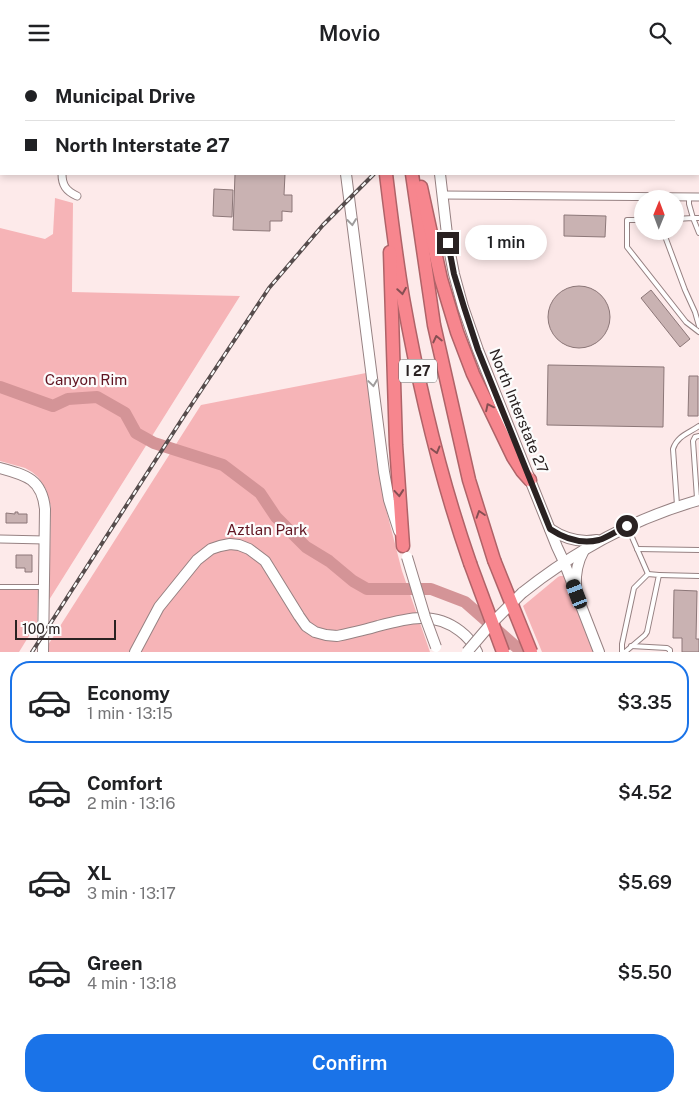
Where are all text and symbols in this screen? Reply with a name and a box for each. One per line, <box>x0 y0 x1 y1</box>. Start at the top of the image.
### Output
icon: menu <box>25 19 53 47</box>
icon: search <box>646 19 674 47</box>
text: Movio <box>319 20 380 46</box>
text: Municipal Drive <box>55 85 196 107</box>
text: North Interstate 27 <box>55 134 230 156</box>
north arrow <box>634 190 684 240</box>
map controls <box>634 190 684 240</box>
one-way arrow <box>346 218 357 226</box>
callout: 1 min <box>466 225 548 261</box>
route end <box>437 232 459 254</box>
text: 1 min <box>487 233 525 252</box>
one-way arrow <box>396 288 407 296</box>
one-way arrow <box>432 335 443 343</box>
street label: North Interstate 27 <box>486 346 552 476</box>
road number: I 27 <box>399 359 437 383</box>
park label: Canyon Rim <box>45 371 127 388</box>
one-way arrow <box>367 379 377 388</box>
one-way arrow <box>485 403 495 412</box>
one-way arrow <box>431 446 441 454</box>
one-way arrow <box>394 489 405 497</box>
one-way arrow <box>475 510 485 518</box>
route start <box>616 515 638 537</box>
park label: Aztlan Park <box>227 521 307 538</box>
car <box>564 577 589 611</box>
scale bar <box>15 617 116 640</box>
text: 100 m <box>22 621 60 637</box>
icon: car <box>27 680 72 725</box>
text: Economy <box>87 682 170 704</box>
text: $3.35 <box>617 691 672 713</box>
text: 1 min · 13:15 <box>87 704 173 723</box>
icon: car <box>27 770 72 815</box>
text: Comfort <box>87 772 163 794</box>
text: $4.52 <box>618 781 672 803</box>
text: 2 min · 13:16 <box>87 794 176 813</box>
icon: car <box>27 860 72 905</box>
text: XL <box>87 862 112 884</box>
text: $5.69 <box>618 871 672 893</box>
text: 3 min · 13:17 <box>87 884 176 903</box>
icon: car <box>27 950 72 995</box>
text: Green <box>87 952 142 974</box>
text: $5.50 <box>618 961 672 983</box>
text: 4 min · 13:18 <box>87 974 177 993</box>
button: Confirm <box>25 1034 674 1092</box>

